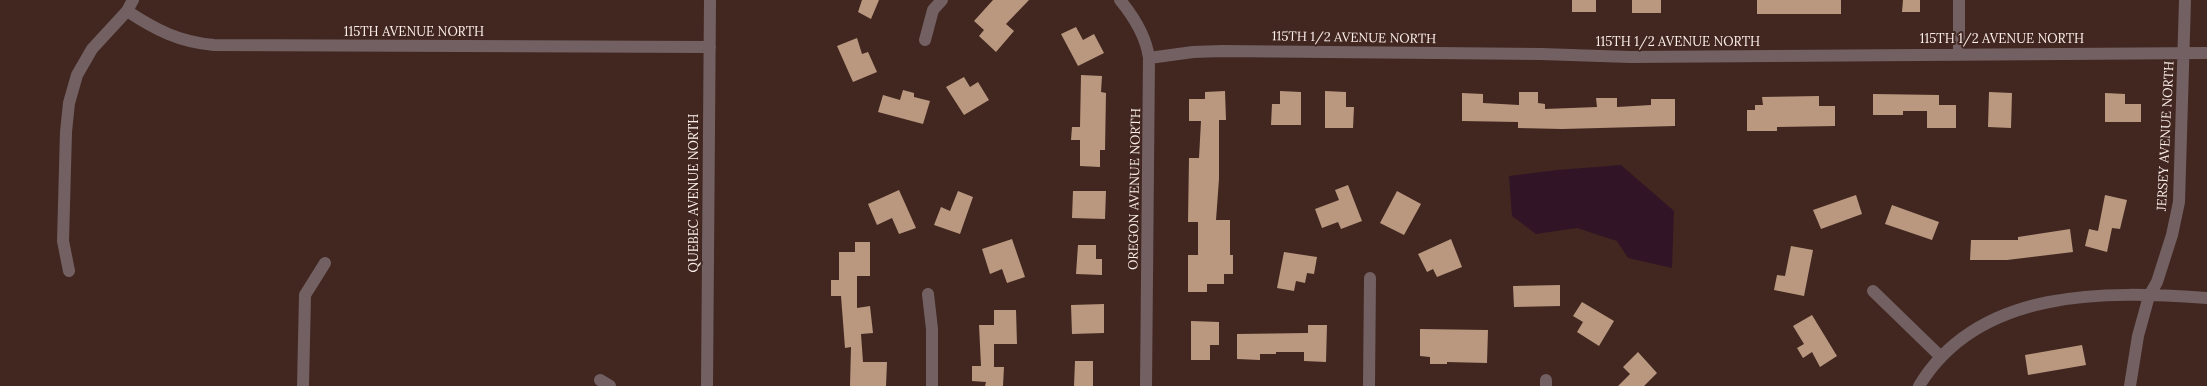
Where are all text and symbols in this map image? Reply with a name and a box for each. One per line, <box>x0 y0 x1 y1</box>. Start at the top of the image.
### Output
street label: 115TH AVENUE NORTH <box>344 24 484 40</box>
street label: 115TH 1/2 AVENUE NORTH <box>1272 29 1436 47</box>
street label: 115TH 1/2 AVENUE NORTH <box>1920 31 2084 47</box>
street label: 115TH 1/2 AVENUE NORTH <box>1596 34 1760 50</box>
street label: JERSEY AVENUE NORTH <box>2154 61 2178 211</box>
street label: OREGON AVENUE NORTH <box>1126 108 1144 270</box>
street label: QUEBEC AVENUE NORTH <box>686 114 702 272</box>

